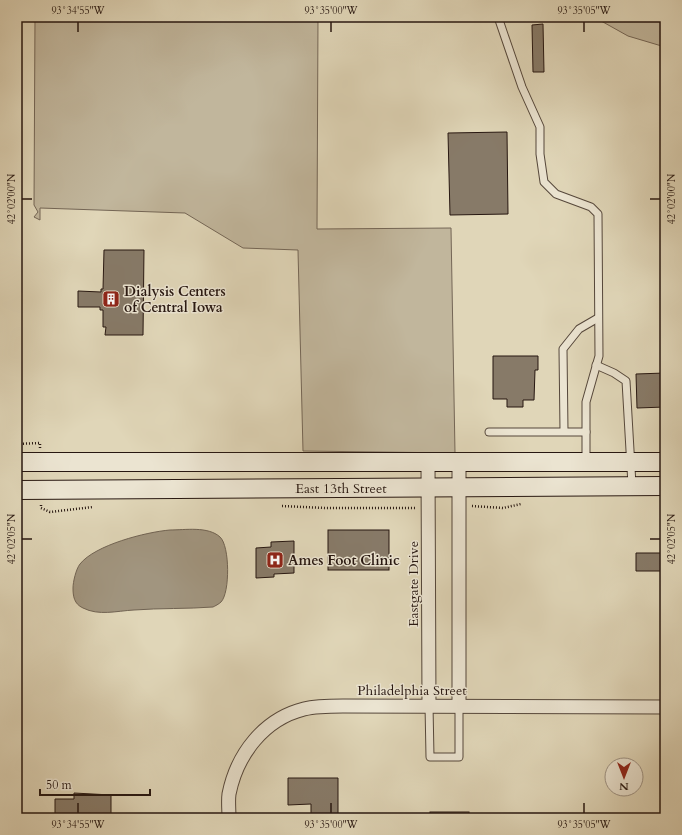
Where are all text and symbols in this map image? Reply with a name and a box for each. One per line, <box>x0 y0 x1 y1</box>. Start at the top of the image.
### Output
text: 93°34'55"W <box>51 4 106 18</box>
text: 93°35'00"W <box>304 4 359 18</box>
text: 93°35'05"W <box>557 4 612 18</box>
text: 42°02'00"N <box>5 173 19 224</box>
text: 42°02'00"N <box>665 173 679 224</box>
place label: Dialysis Centers of Central Iowa <box>124 282 226 317</box>
building icon: Dialysis Centers of Central Iowa <box>101 289 121 309</box>
street label: East 13th Street <box>295 479 387 498</box>
text: 42°02'05"N <box>5 513 19 564</box>
text: 42°02'05"N <box>665 513 679 564</box>
street label: Eastgate Drive <box>404 541 423 627</box>
hospital icon: Ames Foot Clinic <box>265 550 285 570</box>
place label: Ames Foot Clinic <box>288 551 400 570</box>
street label: Philadelphia Street <box>357 681 467 700</box>
north arrow <box>604 757 644 797</box>
scale bar <box>40 771 150 797</box>
text: 50 m <box>46 777 73 793</box>
text: N <box>619 779 629 794</box>
text: 93°34'55"W <box>51 818 106 832</box>
text: 93°35'00"W <box>304 818 359 832</box>
text: 93°35'05"W <box>557 818 612 832</box>

